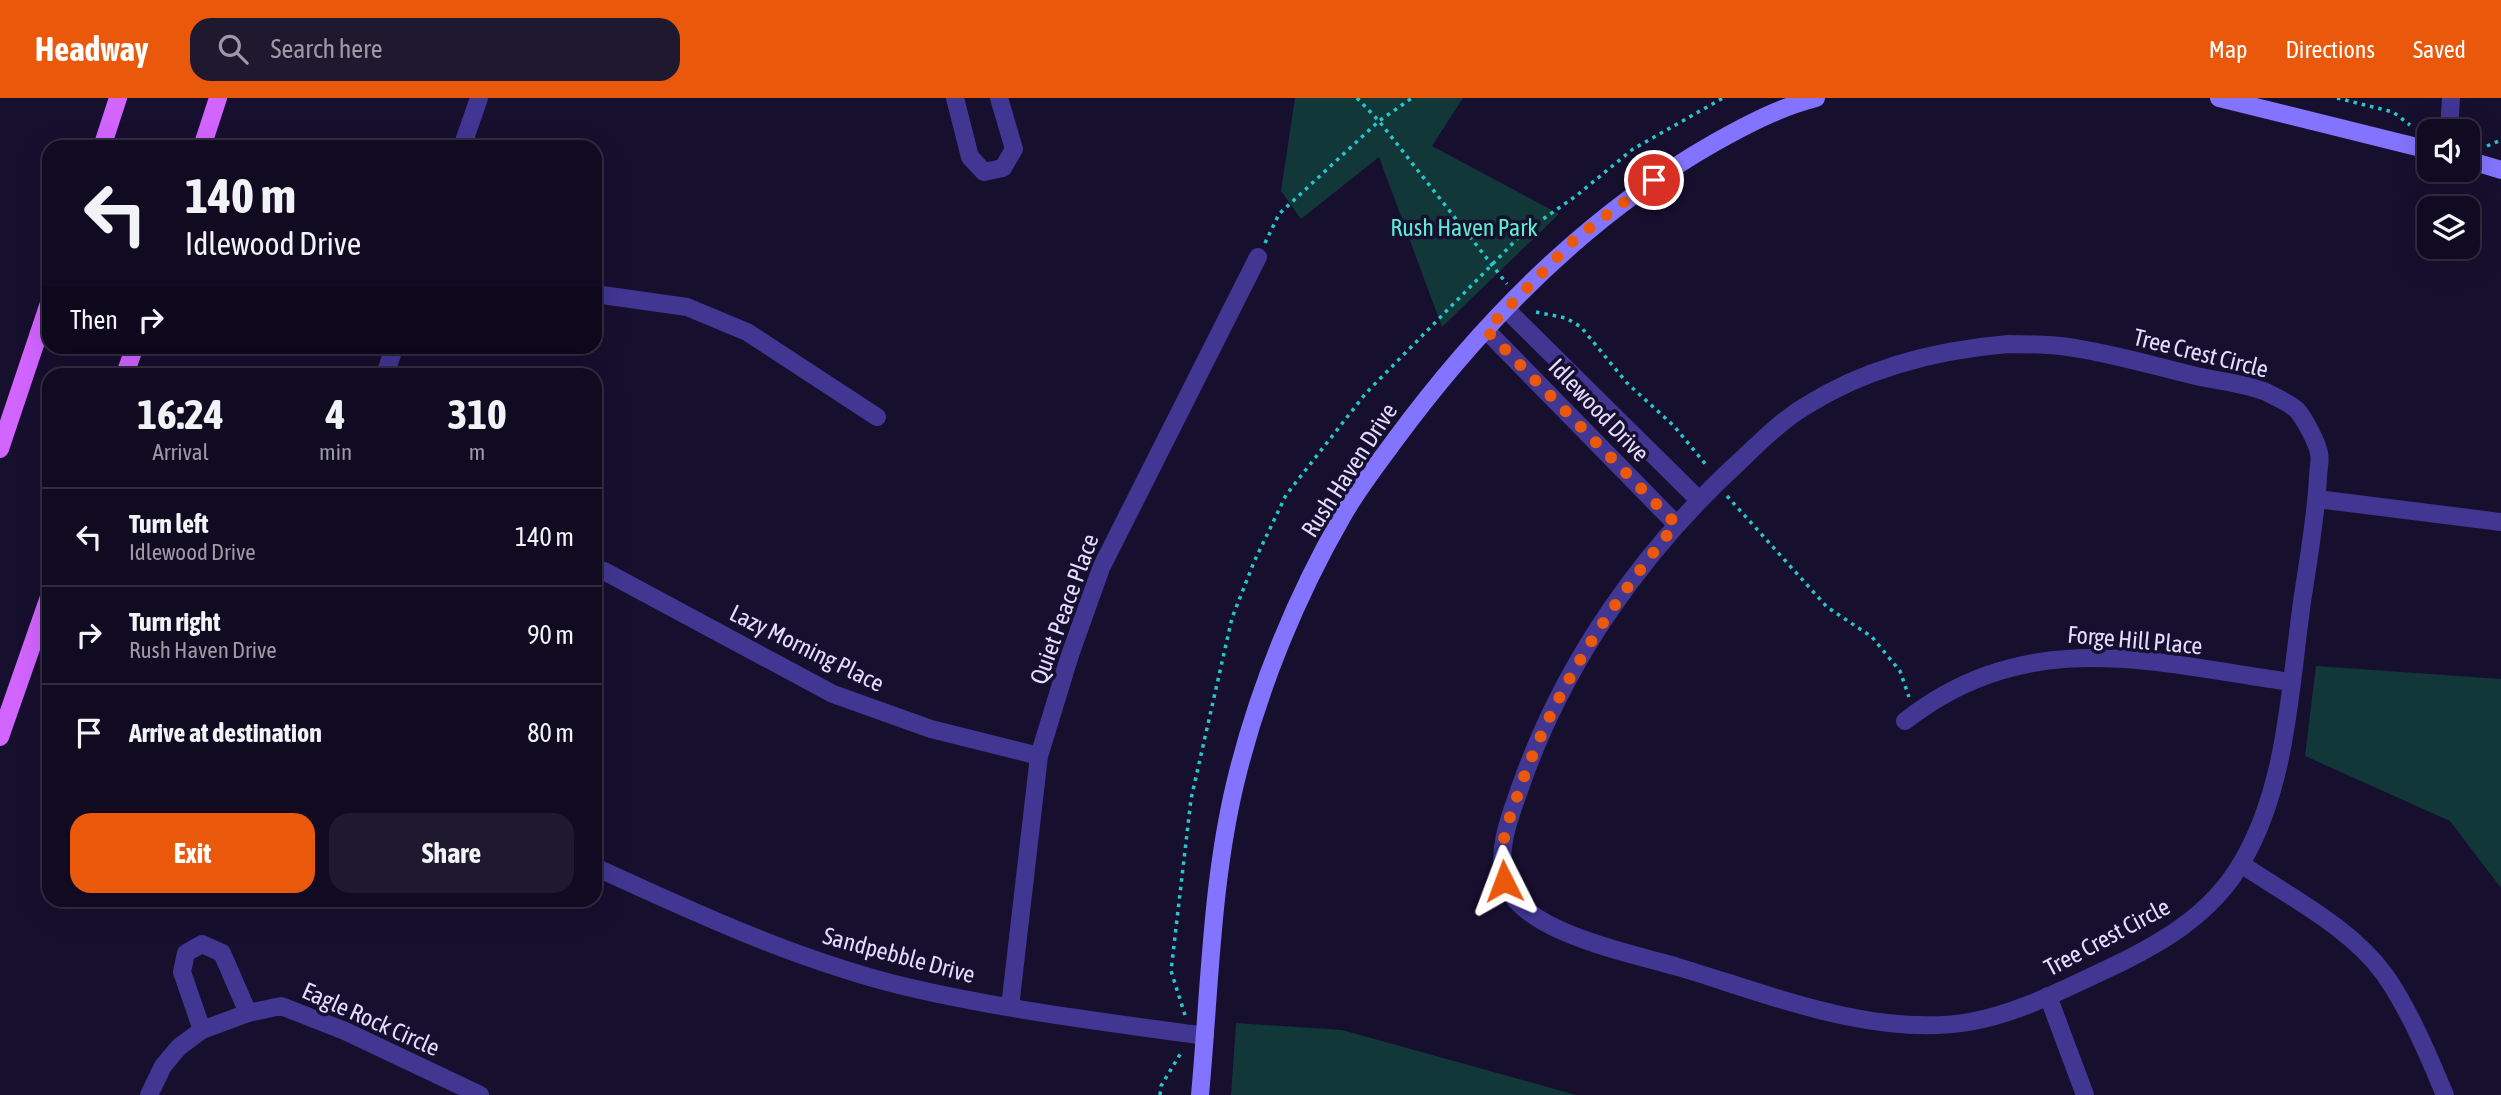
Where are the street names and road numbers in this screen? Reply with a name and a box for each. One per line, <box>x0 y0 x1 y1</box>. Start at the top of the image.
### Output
street label: Tree Crest Circle <box>2131 323 2271 383</box>
street label: Idlewood Drive <box>1543 353 1655 467</box>
street label: Rush Haven Drive <box>1296 398 1402 542</box>
street label: Quiet Peace Place <box>1024 530 1104 688</box>
street label: Lazy Morning Place <box>726 599 888 697</box>
street label: Forge Hill Place <box>2066 621 2204 659</box>
street label: Tree Crest Circle <box>2040 893 2174 981</box>
street label: Sandpebble Drive <box>820 922 978 988</box>
street label: Eagle Rock Circle <box>298 977 444 1061</box>

